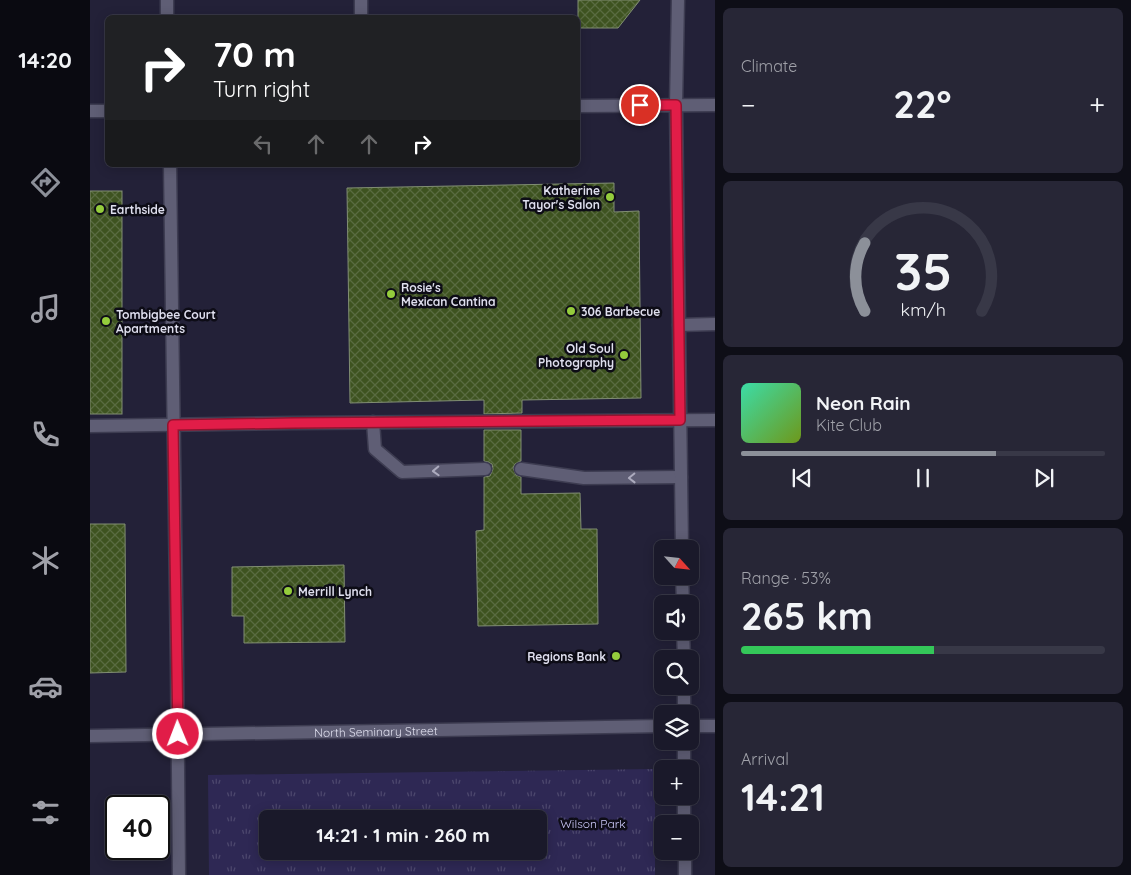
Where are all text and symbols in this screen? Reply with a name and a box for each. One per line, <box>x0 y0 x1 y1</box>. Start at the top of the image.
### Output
text: 70 m <box>213 32 296 76</box>
icon: right <box>130 35 195 100</box>
text: 14:20 <box>18 46 72 74</box>
text: Climate <box>741 56 797 76</box>
text: Turn right <box>213 75 310 103</box>
text: 22° <box>893 80 951 128</box>
pin <box>619 84 661 126</box>
text: − <box>741 87 756 122</box>
text: + <box>1089 87 1105 122</box>
icon: arrive <box>626 91 654 119</box>
icon: left <box>249 130 277 158</box>
icon: ahead <box>302 130 330 158</box>
icon: ahead <box>355 130 383 158</box>
icon: right <box>408 130 436 158</box>
icon: directions <box>28 165 63 200</box>
place label: Katherine Tayor's Salon <box>522 183 600 212</box>
marker: Katherine Tayor's Salon <box>604 191 616 203</box>
place label: Earthside <box>110 202 165 217</box>
marker: Earthside <box>94 203 106 215</box>
text: 35 <box>894 238 952 303</box>
place label: Rosie's Mexican Cantina <box>401 280 496 309</box>
marker: Rosie's Mexican Cantina <box>385 288 397 300</box>
icon: music <box>28 291 63 326</box>
text: km/h <box>900 298 946 320</box>
place label: 306 Barbecue <box>581 304 660 319</box>
marker: 306 Barbecue <box>565 305 577 317</box>
place label: Tombigbee Court Apartments <box>116 307 216 336</box>
marker: Tombigbee Court Apartments <box>100 315 112 327</box>
place label: Old Soul Photography <box>538 341 614 370</box>
marker: Old Soul Photography <box>618 349 630 361</box>
text: Neon Rain <box>816 391 911 415</box>
text: Kite Club <box>816 415 882 435</box>
icon: phone <box>28 417 63 452</box>
icon: previous <box>788 464 816 492</box>
icon: pause <box>909 464 937 492</box>
icon: next <box>1030 464 1058 492</box>
one-way arrow <box>432 466 440 476</box>
one-way arrow <box>628 473 636 483</box>
north arrow <box>654 540 699 585</box>
map controls <box>654 540 699 860</box>
icon: climate <box>28 543 63 578</box>
text: Range · 53% <box>741 568 831 588</box>
place label: Merrill Lynch <box>298 584 372 599</box>
marker: Merrill Lynch <box>282 585 294 597</box>
text: 265 km <box>741 592 873 640</box>
button: sound <box>654 595 699 640</box>
place label: Regions Bank <box>527 649 606 664</box>
marker: Regions Bank <box>610 650 622 662</box>
button: search <box>654 650 699 695</box>
icon: car <box>28 669 63 704</box>
button: layers <box>654 705 699 750</box>
position arrow <box>151 707 203 759</box>
street label: North Seminary Street <box>314 722 438 740</box>
text: Arrival <box>741 749 789 769</box>
button: + <box>654 760 699 805</box>
text: 14:21 <box>741 773 825 821</box>
icon: filters <box>28 795 63 830</box>
speed limit sign: 40 <box>105 795 170 860</box>
button: − <box>654 815 699 860</box>
park label: Wilson Park <box>560 816 626 831</box>
text: 14:21 · 1 min · 260 m <box>316 823 490 847</box>

